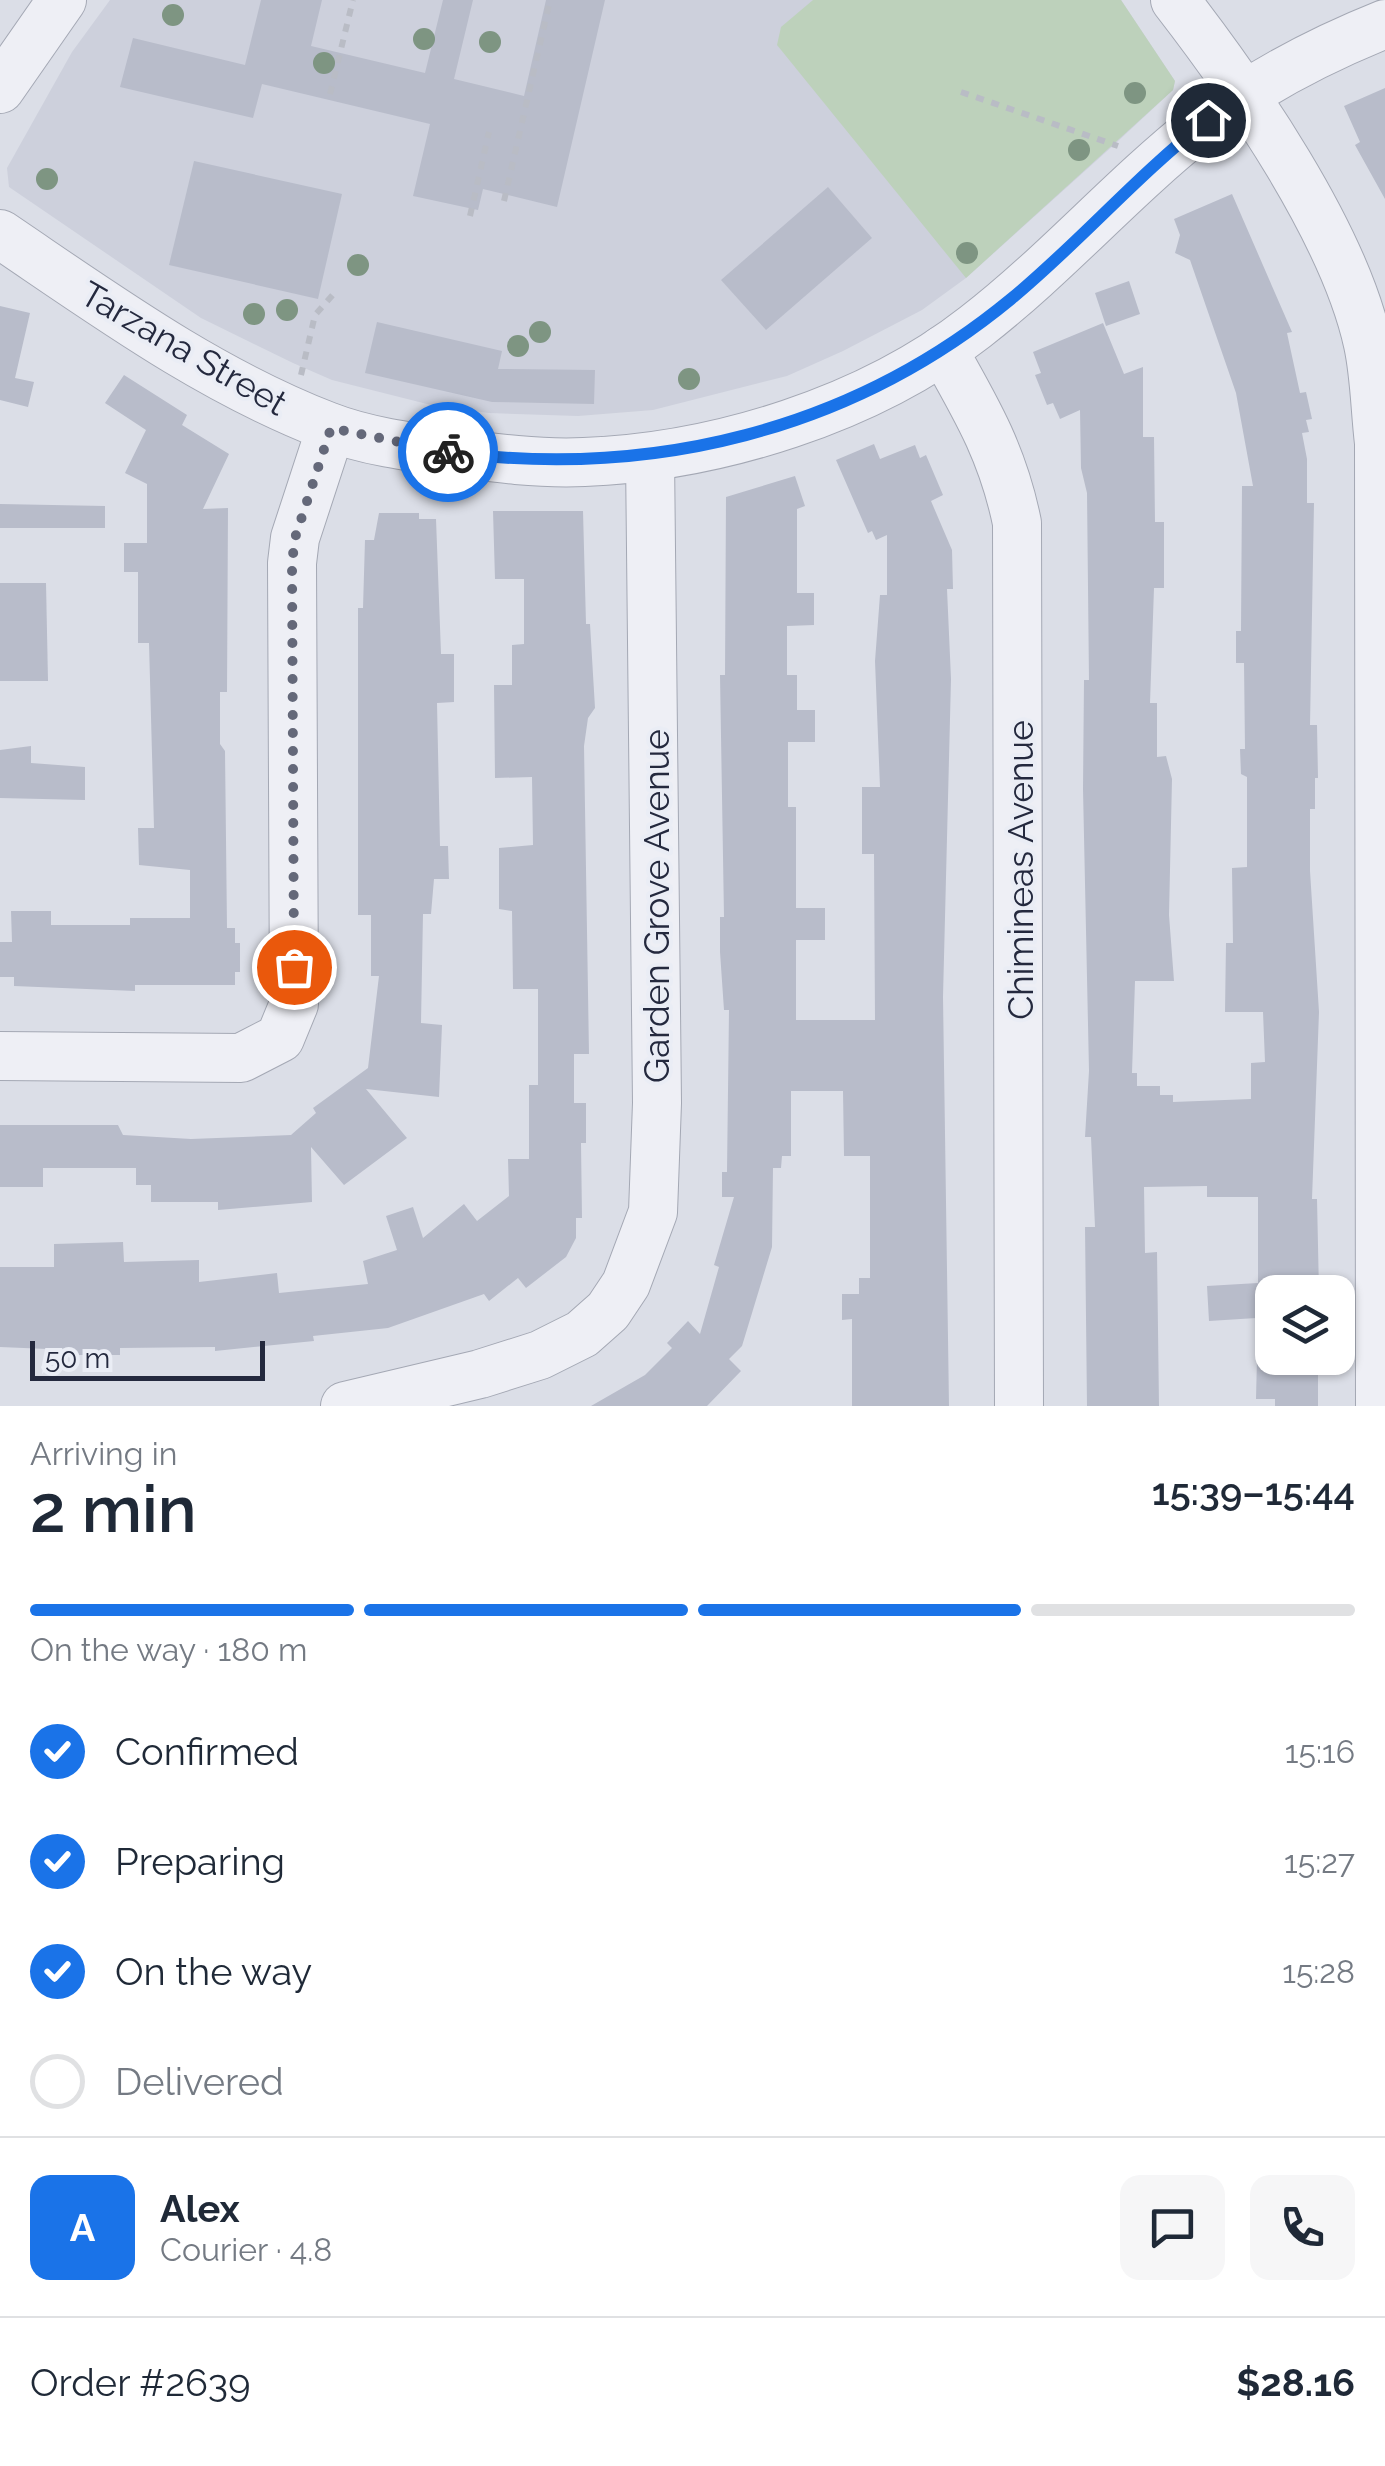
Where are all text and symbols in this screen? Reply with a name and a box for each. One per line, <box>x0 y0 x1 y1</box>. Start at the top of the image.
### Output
pin <box>1166 78 1251 163</box>
icon: home <box>1181 93 1236 148</box>
street label: Tarzana Street <box>74 273 294 424</box>
courier <box>398 402 498 502</box>
icon: bike <box>421 425 476 480</box>
street label: Chimineas Avenue <box>1000 720 1041 1020</box>
street label: Garden Grove Avenue <box>636 729 677 1083</box>
pin <box>252 925 337 1010</box>
icon: bag <box>267 940 322 995</box>
map controls <box>1255 1275 1355 1375</box>
button: layers <box>1255 1275 1355 1375</box>
scale bar <box>30 1336 265 1380</box>
text: 50 m <box>45 1342 110 1375</box>
text: Arriving in <box>30 1435 177 1472</box>
text: 15:39–15:44 <box>1152 1469 1355 1514</box>
text: 2 min <box>30 1471 197 1547</box>
text: On the way · 180 m <box>30 1631 307 1668</box>
icon: check <box>30 1724 85 1779</box>
text: Confirmed <box>115 1729 299 1774</box>
text: 15:16 <box>1285 1733 1355 1770</box>
icon: check <box>30 1834 85 1889</box>
text: Preparing <box>115 1839 285 1884</box>
text: 15:27 <box>1284 1843 1355 1880</box>
icon: check <box>30 1944 85 1999</box>
text: On the way <box>115 1949 312 1994</box>
text: 15:28 <box>1282 1953 1355 1990</box>
text: Delivered <box>115 2059 284 2104</box>
button: chat <box>1120 2175 1225 2280</box>
button: phone <box>1250 2175 1355 2280</box>
text: Alex <box>160 2186 240 2231</box>
text: A <box>70 2205 95 2250</box>
text: Courier · 4.8 <box>160 2231 332 2268</box>
text: Order #2639 <box>30 2360 250 2405</box>
text: $28.16 <box>1236 2360 1355 2405</box>

